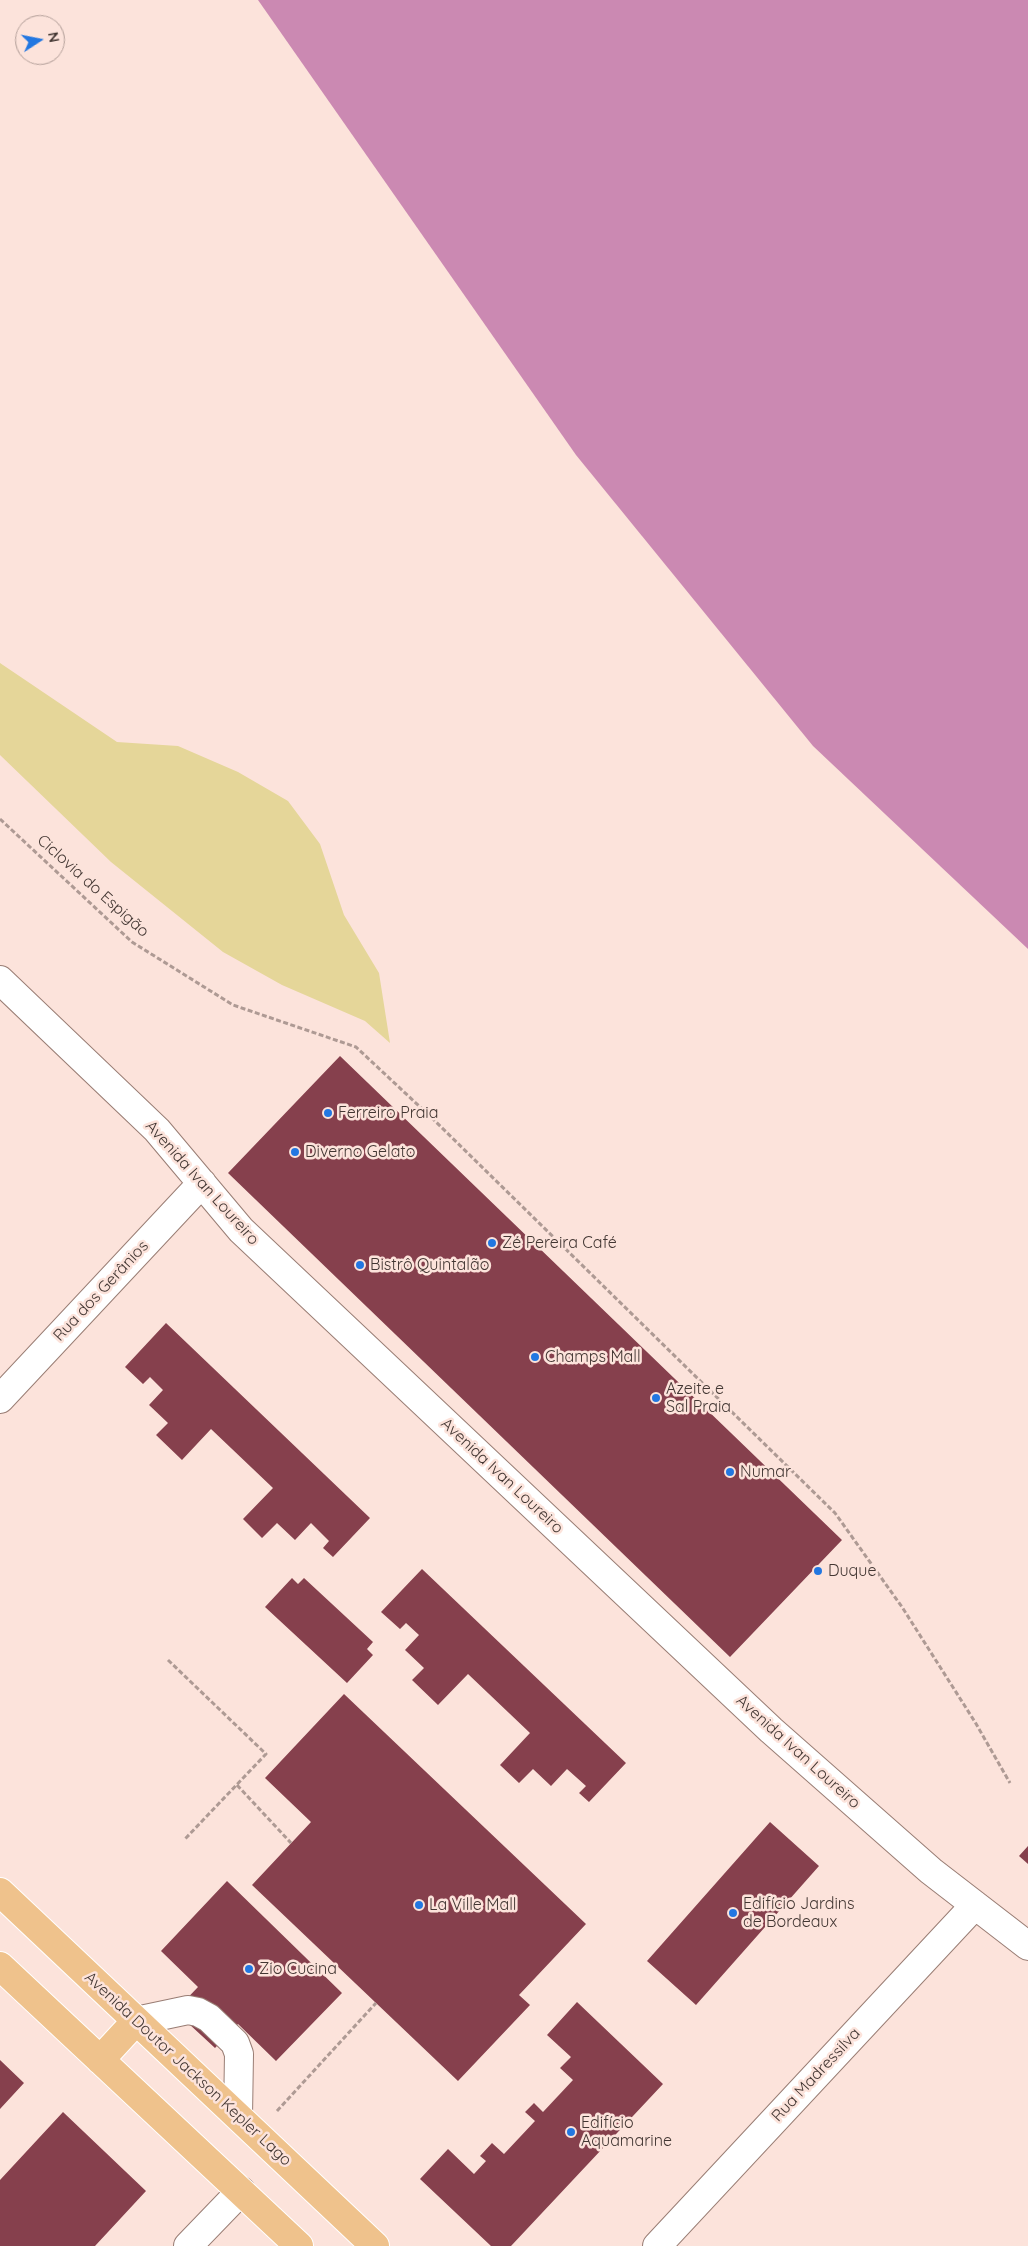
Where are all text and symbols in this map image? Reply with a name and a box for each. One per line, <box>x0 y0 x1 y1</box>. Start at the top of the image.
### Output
north arrow <box>15 15 65 65</box>
text: N <box>44 31 64 44</box>
street label: Ciclovia do Espigão <box>33 831 153 941</box>
place label: Ferreiro Praia <box>338 1103 438 1123</box>
marker: Ferreiro Praia <box>322 1107 334 1119</box>
street label: Avenida Ivan Loureiro <box>141 1117 263 1249</box>
place label: Diverno Gelato <box>305 1142 415 1162</box>
marker: Diverno Gelato <box>289 1146 301 1158</box>
place label: Zé Pereira Café <box>502 1233 617 1253</box>
street label: Rua dos Gerânios <box>49 1237 153 1345</box>
marker: Zé Pereira Café <box>486 1237 498 1249</box>
place label: Bistrô Quintalão <box>370 1255 489 1275</box>
marker: Bistrô Quintalão <box>354 1259 366 1271</box>
place label: Champs Mall <box>545 1347 641 1367</box>
marker: Champs Mall <box>529 1351 541 1363</box>
place label: Azeite e Sal Praia <box>666 1379 731 1417</box>
marker: Azeite e Sal Praia <box>650 1392 662 1404</box>
street label: Avenida Ivan Loureiro <box>437 1414 567 1538</box>
place label: Numar <box>740 1462 791 1482</box>
marker: Numar <box>724 1466 736 1478</box>
place label: Duque <box>828 1561 876 1581</box>
marker: Duque <box>812 1565 824 1577</box>
street label: Avenida Ivan Loureiro <box>732 1691 864 1813</box>
place label: Edifício Jardins de Bordeaux <box>743 1894 855 1932</box>
place label: La Ville Mall <box>429 1895 517 1915</box>
marker: La Ville Mall <box>413 1899 425 1911</box>
marker: Edifício Jardins de Bordeaux <box>727 1907 739 1919</box>
place label: Zio Cucina <box>259 1959 337 1979</box>
marker: Zio Cucina <box>243 1963 255 1975</box>
street label: Avenida Doutor Jackson Kepler Lago <box>81 1968 295 2170</box>
street label: Rua Madressilva <box>768 2024 864 2126</box>
place label: Edifício Aquamarine <box>581 2113 672 2151</box>
marker: Edifício Aquamarine <box>565 2126 577 2138</box>

